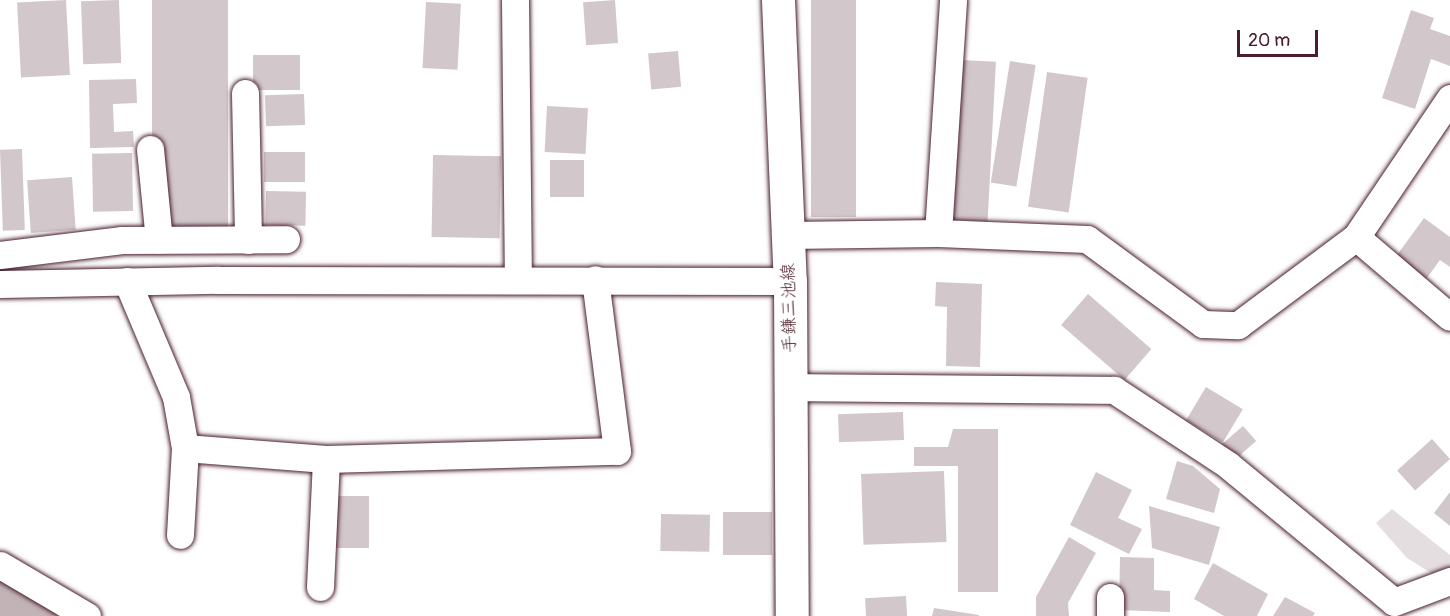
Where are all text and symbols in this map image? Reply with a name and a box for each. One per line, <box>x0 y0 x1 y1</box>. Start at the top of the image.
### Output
scale bar <box>1240 18 1321 56</box>
text: 20 m <box>1248 29 1290 52</box>
street label: 手鎌三池線 <box>778 263 802 353</box>

